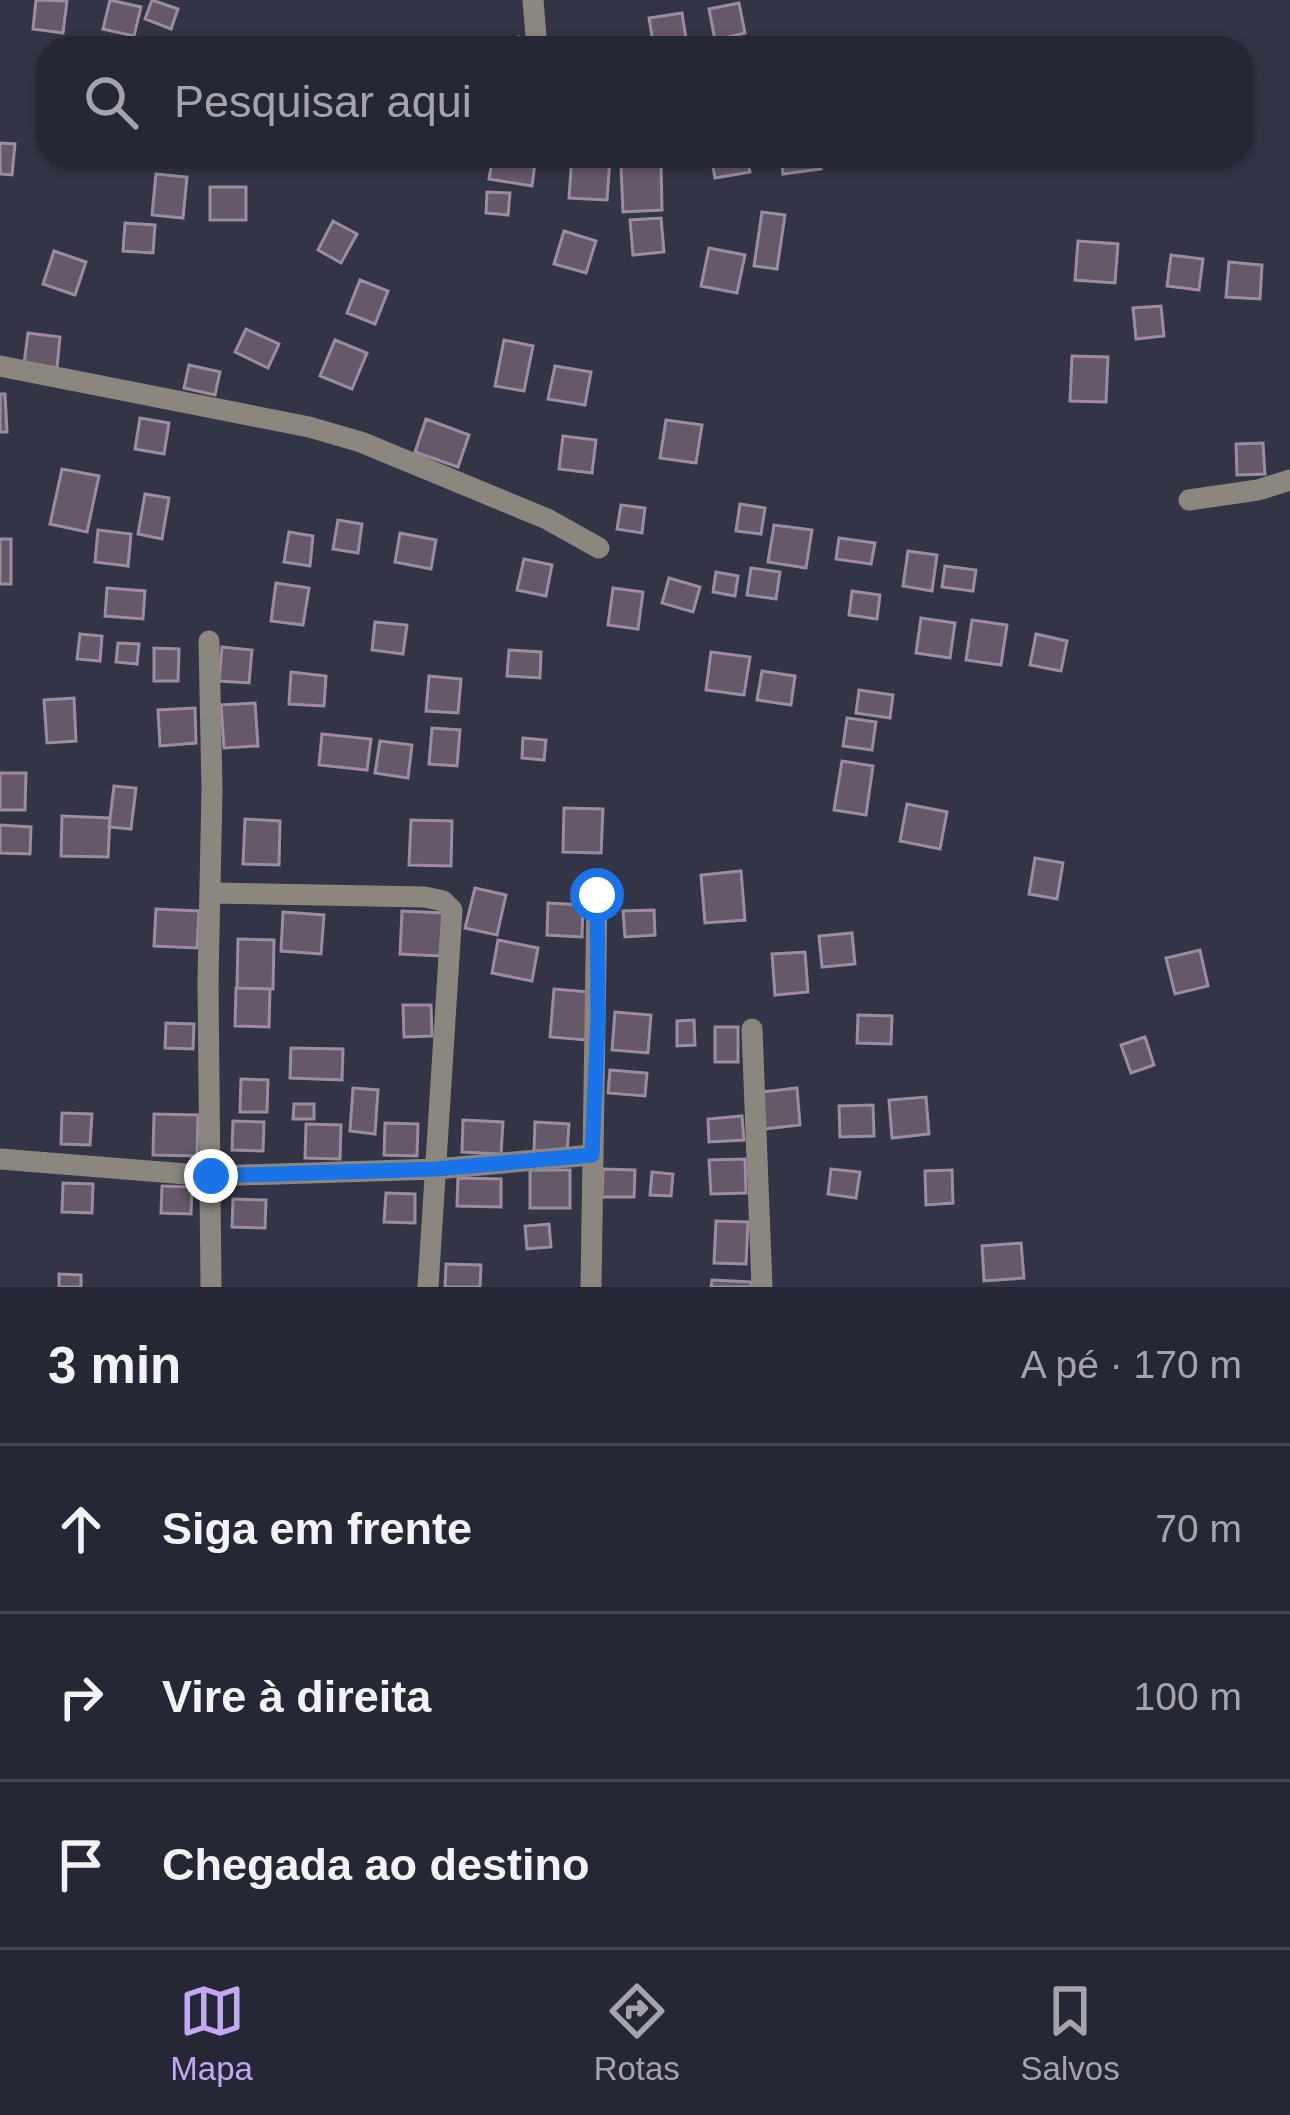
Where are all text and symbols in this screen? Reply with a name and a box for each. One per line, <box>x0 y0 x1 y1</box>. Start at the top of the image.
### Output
search box <box>36 36 1254 168</box>
icon: search <box>78 69 144 135</box>
text: Pesquisar aqui <box>174 76 472 127</box>
route start <box>570 868 624 922</box>
route end <box>184 1149 238 1203</box>
text: 3 min <box>48 1337 181 1394</box>
text: A pé · 170 m <box>1021 1343 1242 1386</box>
icon: ahead <box>48 1496 114 1562</box>
text: Siga em frente <box>162 1503 472 1554</box>
text: 70 m <box>1155 1507 1242 1550</box>
icon: right <box>48 1664 114 1730</box>
text: Vire à direita <box>162 1671 431 1722</box>
text: 100 m <box>1134 1675 1242 1718</box>
icon: arrive <box>48 1832 114 1898</box>
text: Chegada ao destino <box>162 1839 590 1890</box>
tab: Mapa <box>170 1978 253 2088</box>
tab: Rotas <box>594 1978 680 2088</box>
tab: Salvos <box>1021 1978 1120 2088</box>

